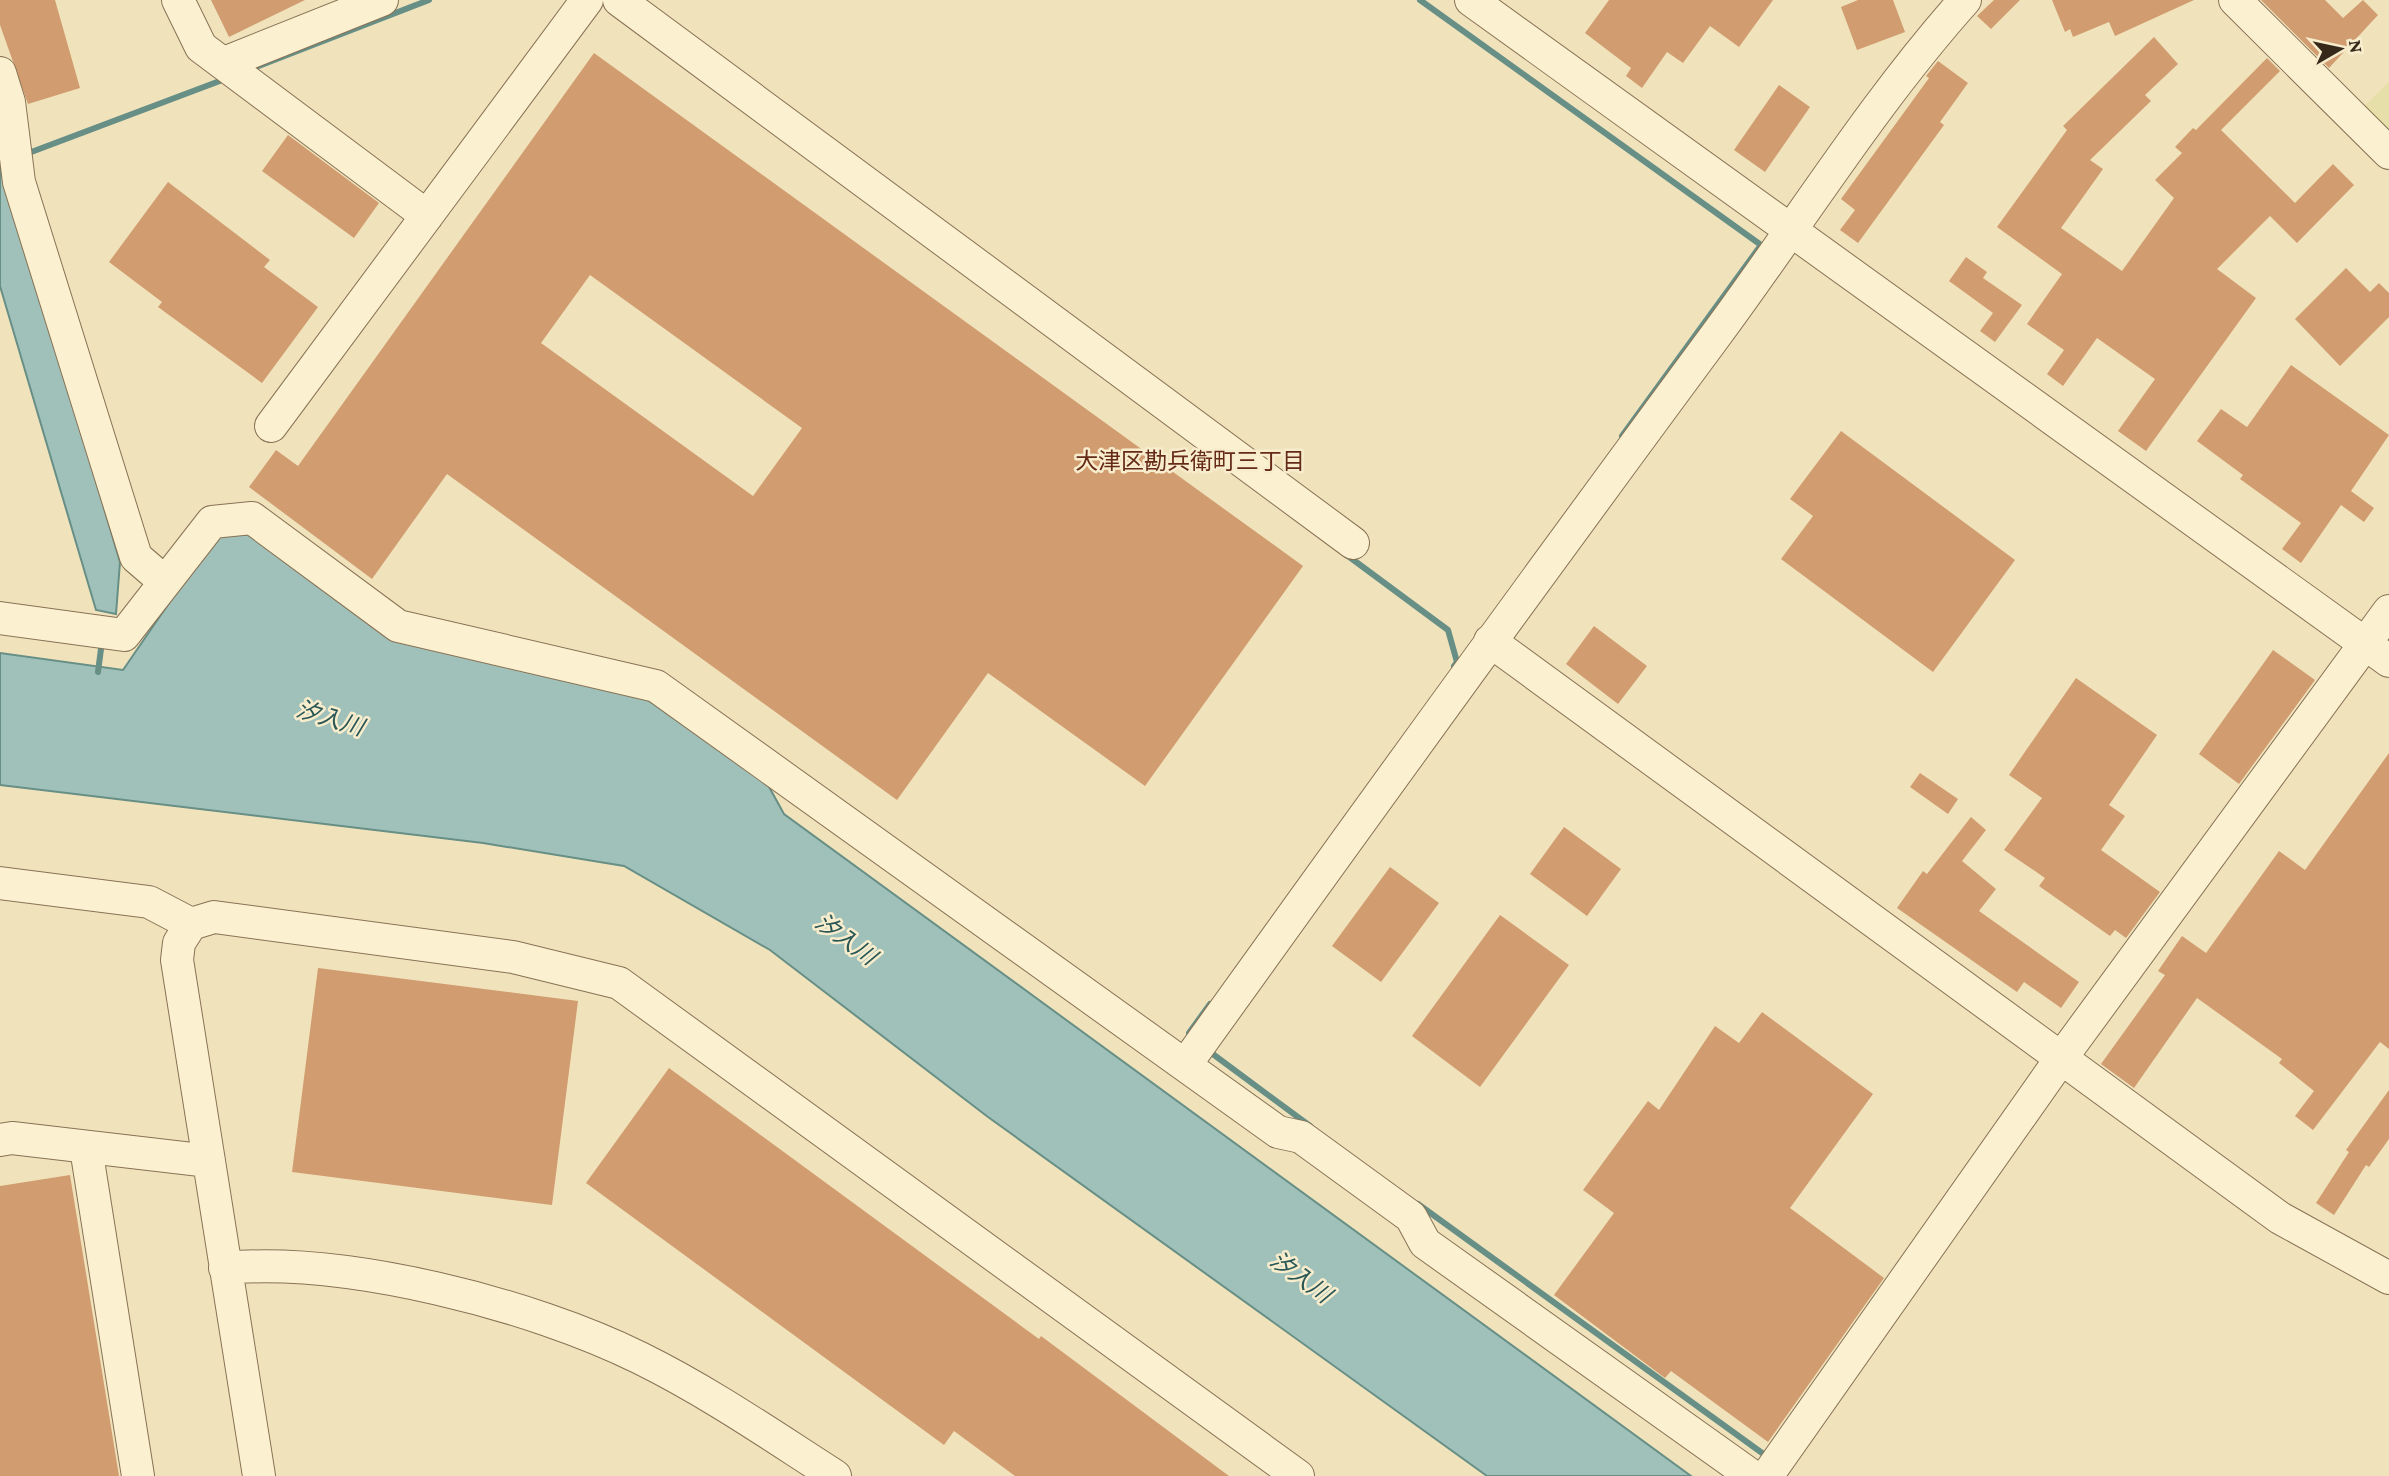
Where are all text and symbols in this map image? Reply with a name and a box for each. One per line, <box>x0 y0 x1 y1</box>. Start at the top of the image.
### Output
north arrow <box>2305 14 2375 84</box>
text: N <box>2345 38 2368 55</box>
district label: 大津区勘兵衛町三丁目 <box>1075 448 1305 474</box>
water label: 汐入川 <box>293 695 370 741</box>
water label: 汐入川 <box>810 908 884 972</box>
water label: 汐入川 <box>1265 1246 1339 1310</box>

